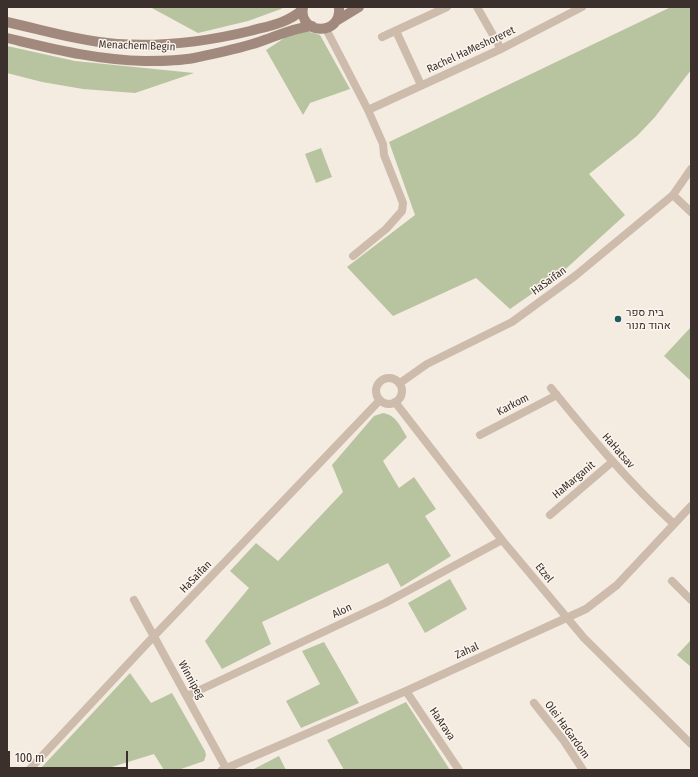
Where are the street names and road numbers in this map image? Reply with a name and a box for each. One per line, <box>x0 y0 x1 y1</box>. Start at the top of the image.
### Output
street label: Rachel HaMeshoreret <box>425 24 517 76</box>
street label: Menachem Begin <box>98 38 176 54</box>
street label: HaSaifan <box>529 264 569 298</box>
street label: Karkom <box>495 391 531 419</box>
street label: HaHatsav <box>599 431 637 471</box>
street label: HaMarganit <box>550 458 598 502</box>
street label: HaSaifan <box>177 558 215 596</box>
street label: Etzel <box>532 561 556 585</box>
street label: Alon <box>330 601 354 621</box>
street label: Zahal <box>453 640 481 662</box>
street label: Winnipeg <box>175 659 207 701</box>
street label: Olei HaGardom <box>542 699 592 761</box>
street label: HaArava <box>426 705 458 743</box>

